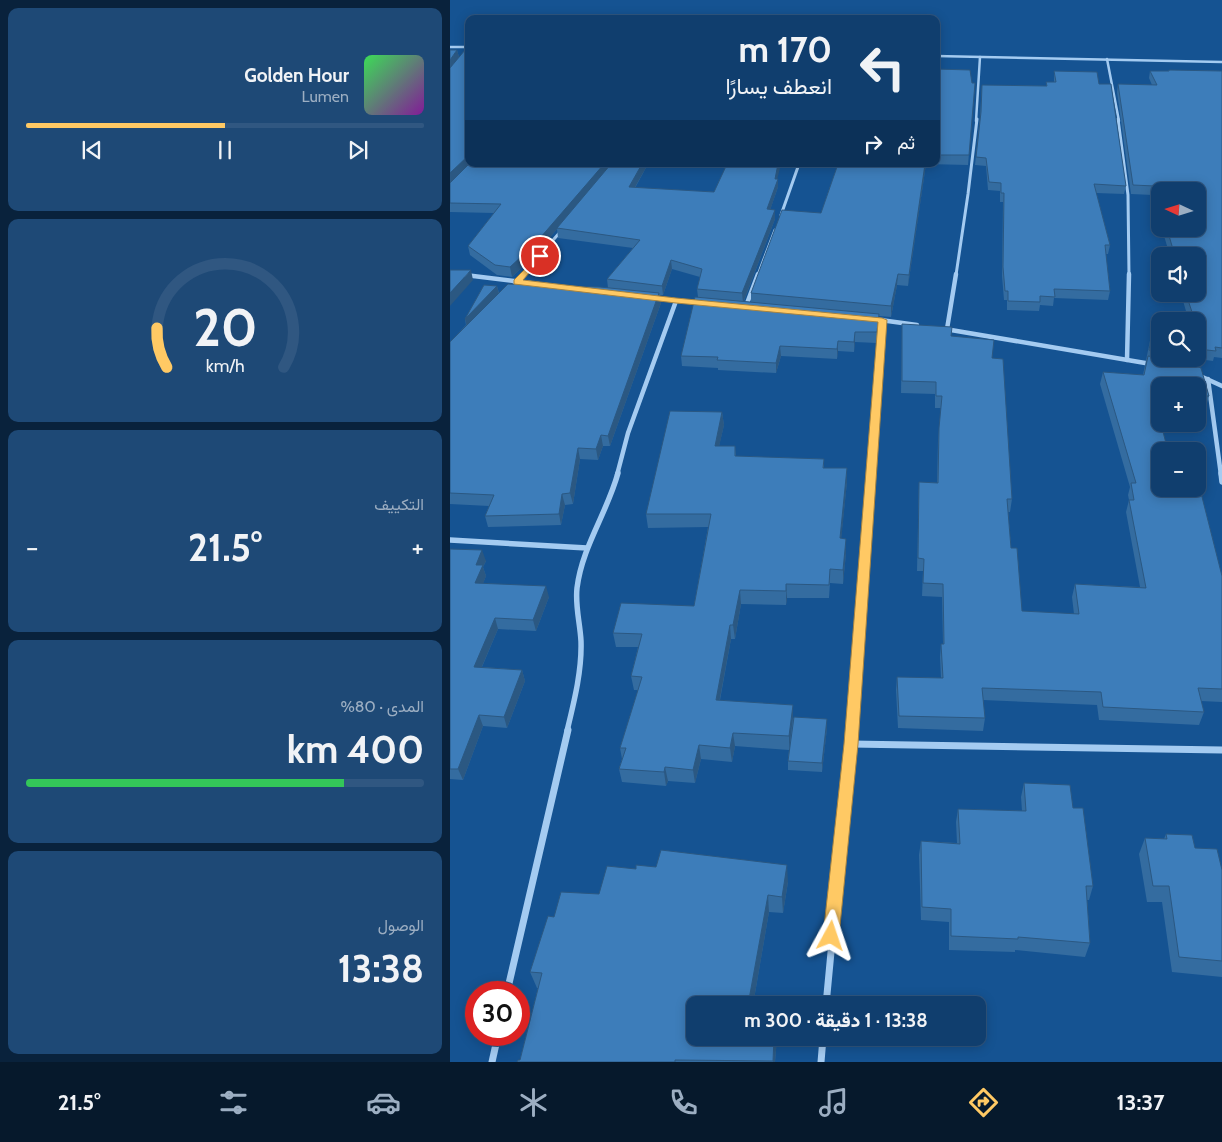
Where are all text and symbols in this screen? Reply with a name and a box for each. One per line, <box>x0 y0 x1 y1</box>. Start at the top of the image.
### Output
text: 170 m <box>739 28 832 71</box>
icon: left <box>850 35 915 100</box>
text: Golden Hour <box>244 64 349 87</box>
text: انعطف يسارًا <box>725 73 832 100</box>
text: Lumen <box>302 87 349 106</box>
icon: right <box>859 130 887 158</box>
text: ثم <box>897 131 915 154</box>
icon: previous <box>78 136 106 164</box>
icon: pause <box>211 136 239 164</box>
icon: next <box>344 136 372 164</box>
north arrow <box>1151 182 1206 238</box>
map controls <box>1151 182 1206 497</box>
pin <box>519 235 561 277</box>
icon: arrive <box>526 242 554 270</box>
button: sound <box>1151 247 1206 302</box>
text: 20 <box>193 296 257 359</box>
button: search <box>1151 312 1206 367</box>
text: km/h <box>205 355 245 376</box>
button: + <box>1151 377 1206 432</box>
button: − <box>1151 442 1206 497</box>
text: التكييف <box>374 495 424 514</box>
text: 21.5° <box>188 524 262 571</box>
text: − <box>26 530 38 564</box>
text: + <box>412 530 424 564</box>
text: المدى · 80% <box>340 697 424 716</box>
text: 400 km <box>287 726 424 773</box>
position arrow <box>804 909 856 961</box>
text: الوصول <box>378 916 424 935</box>
text: 13:38 <box>338 945 424 992</box>
speed limit sign: 30 <box>465 981 530 1046</box>
text: 13:38 · 1 دقيقة · 300 m <box>744 1009 928 1032</box>
icon: filters <box>216 1085 251 1120</box>
icon: car <box>366 1085 401 1120</box>
icon: climate <box>516 1085 551 1120</box>
icon: phone <box>666 1085 701 1120</box>
icon: music <box>816 1085 851 1120</box>
icon: directions <box>966 1085 1001 1120</box>
text: 21.5° <box>58 1089 101 1116</box>
text: 13:37 <box>1116 1089 1164 1116</box>

